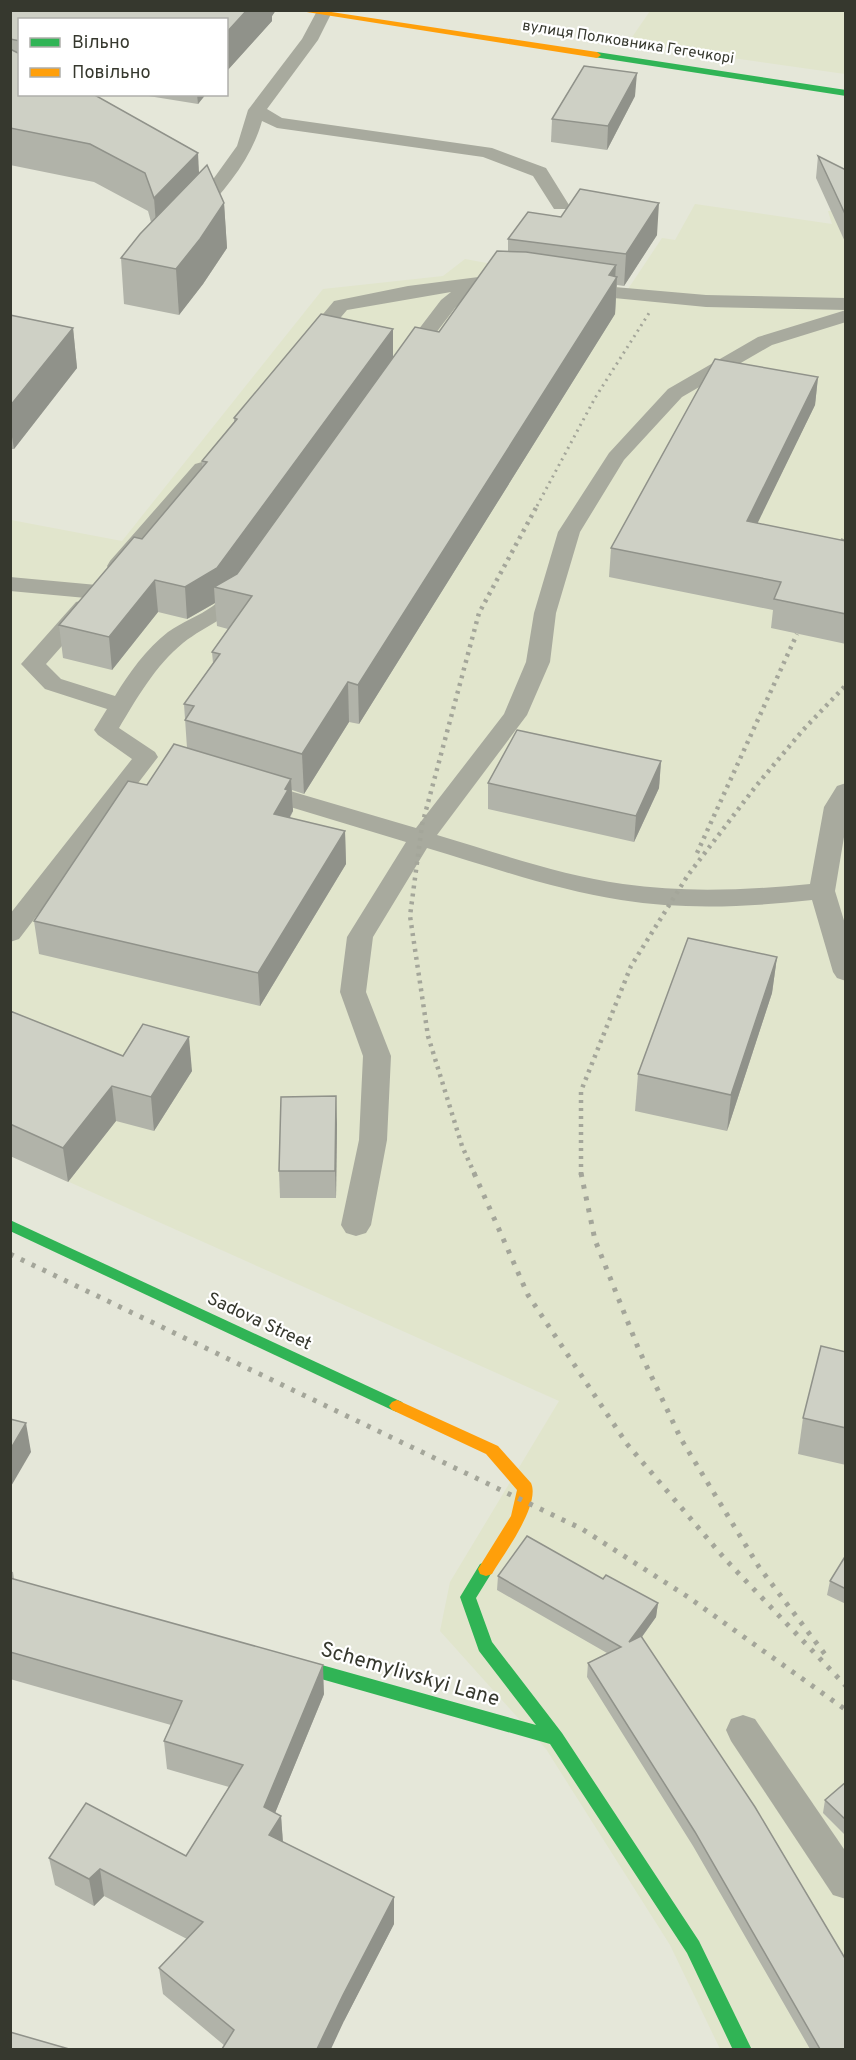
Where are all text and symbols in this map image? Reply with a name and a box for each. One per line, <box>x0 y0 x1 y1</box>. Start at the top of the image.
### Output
street label: вулиця Полковника Гегечкорі <box>521 17 735 69</box>
legend <box>18 18 228 96</box>
text: Вільно <box>72 32 130 55</box>
text: Повільно <box>72 62 151 85</box>
street label: Sadova Street <box>203 1288 315 1356</box>
street label: Schemylivskyi Lane <box>317 1637 503 1713</box>

